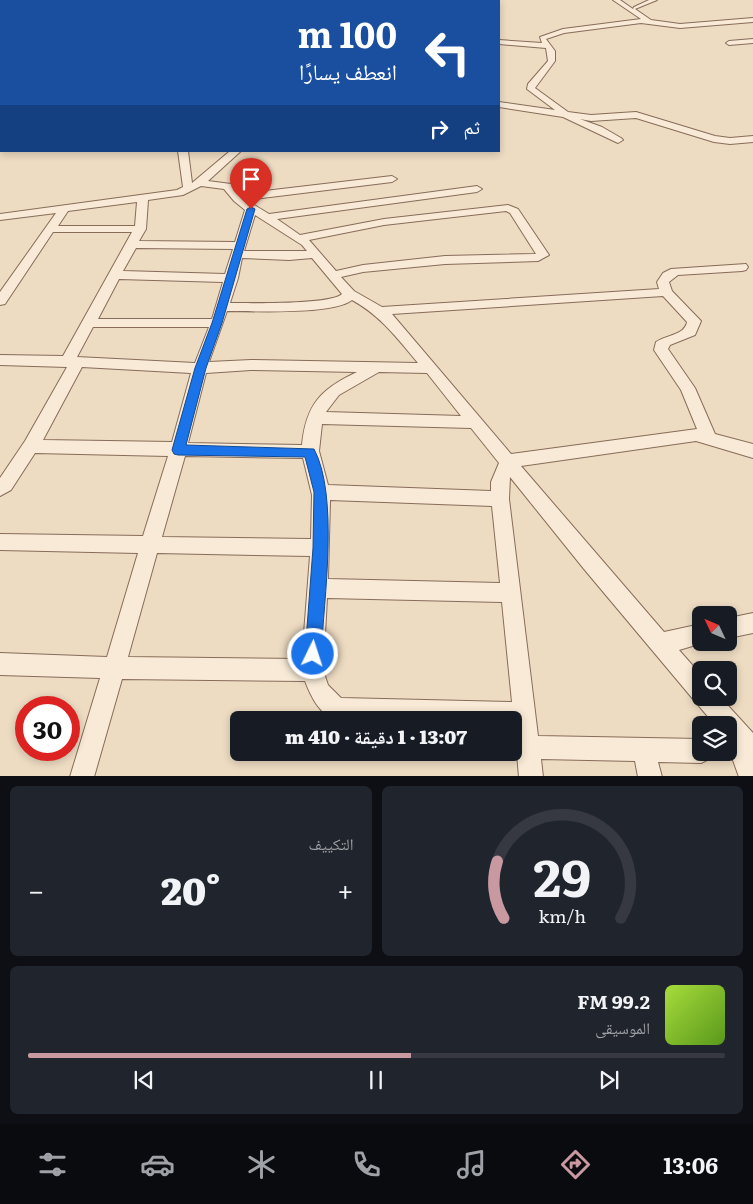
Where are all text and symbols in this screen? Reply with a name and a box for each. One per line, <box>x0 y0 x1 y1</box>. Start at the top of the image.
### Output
text: 100 m <box>297 7 397 59</box>
icon: left <box>415 20 480 85</box>
text: انعطف يسارًا <box>299 54 397 87</box>
text: ثم <box>463 112 480 140</box>
icon: right <box>425 115 453 143</box>
pin <box>230 158 272 209</box>
icon: arrive <box>237 165 265 193</box>
north arrow <box>692 606 738 651</box>
map controls <box>692 606 737 761</box>
position arrow <box>286 627 338 679</box>
button: search <box>692 661 737 706</box>
speed limit sign: 30 <box>15 696 80 761</box>
button: layers <box>692 716 737 761</box>
text: 13:07 · 1 دقيقة · 410 m <box>285 722 467 750</box>
text: التكييف <box>309 831 354 855</box>
text: 29 <box>533 836 591 913</box>
text: 20° <box>161 860 221 917</box>
text: − <box>28 868 44 910</box>
text: + <box>337 868 353 910</box>
text: km/h <box>538 902 586 929</box>
text: 99.2 FM <box>577 987 650 1015</box>
text: الموسيقى <box>595 1015 650 1039</box>
icon: previous <box>130 1066 158 1094</box>
icon: pause <box>362 1066 390 1094</box>
icon: next <box>595 1066 623 1094</box>
icon: filters <box>35 1147 70 1182</box>
icon: car <box>140 1147 175 1182</box>
icon: climate <box>244 1147 279 1182</box>
icon: phone <box>349 1147 384 1182</box>
icon: music <box>454 1147 489 1182</box>
icon: directions <box>558 1147 593 1182</box>
text: 13:06 <box>663 1148 718 1181</box>

